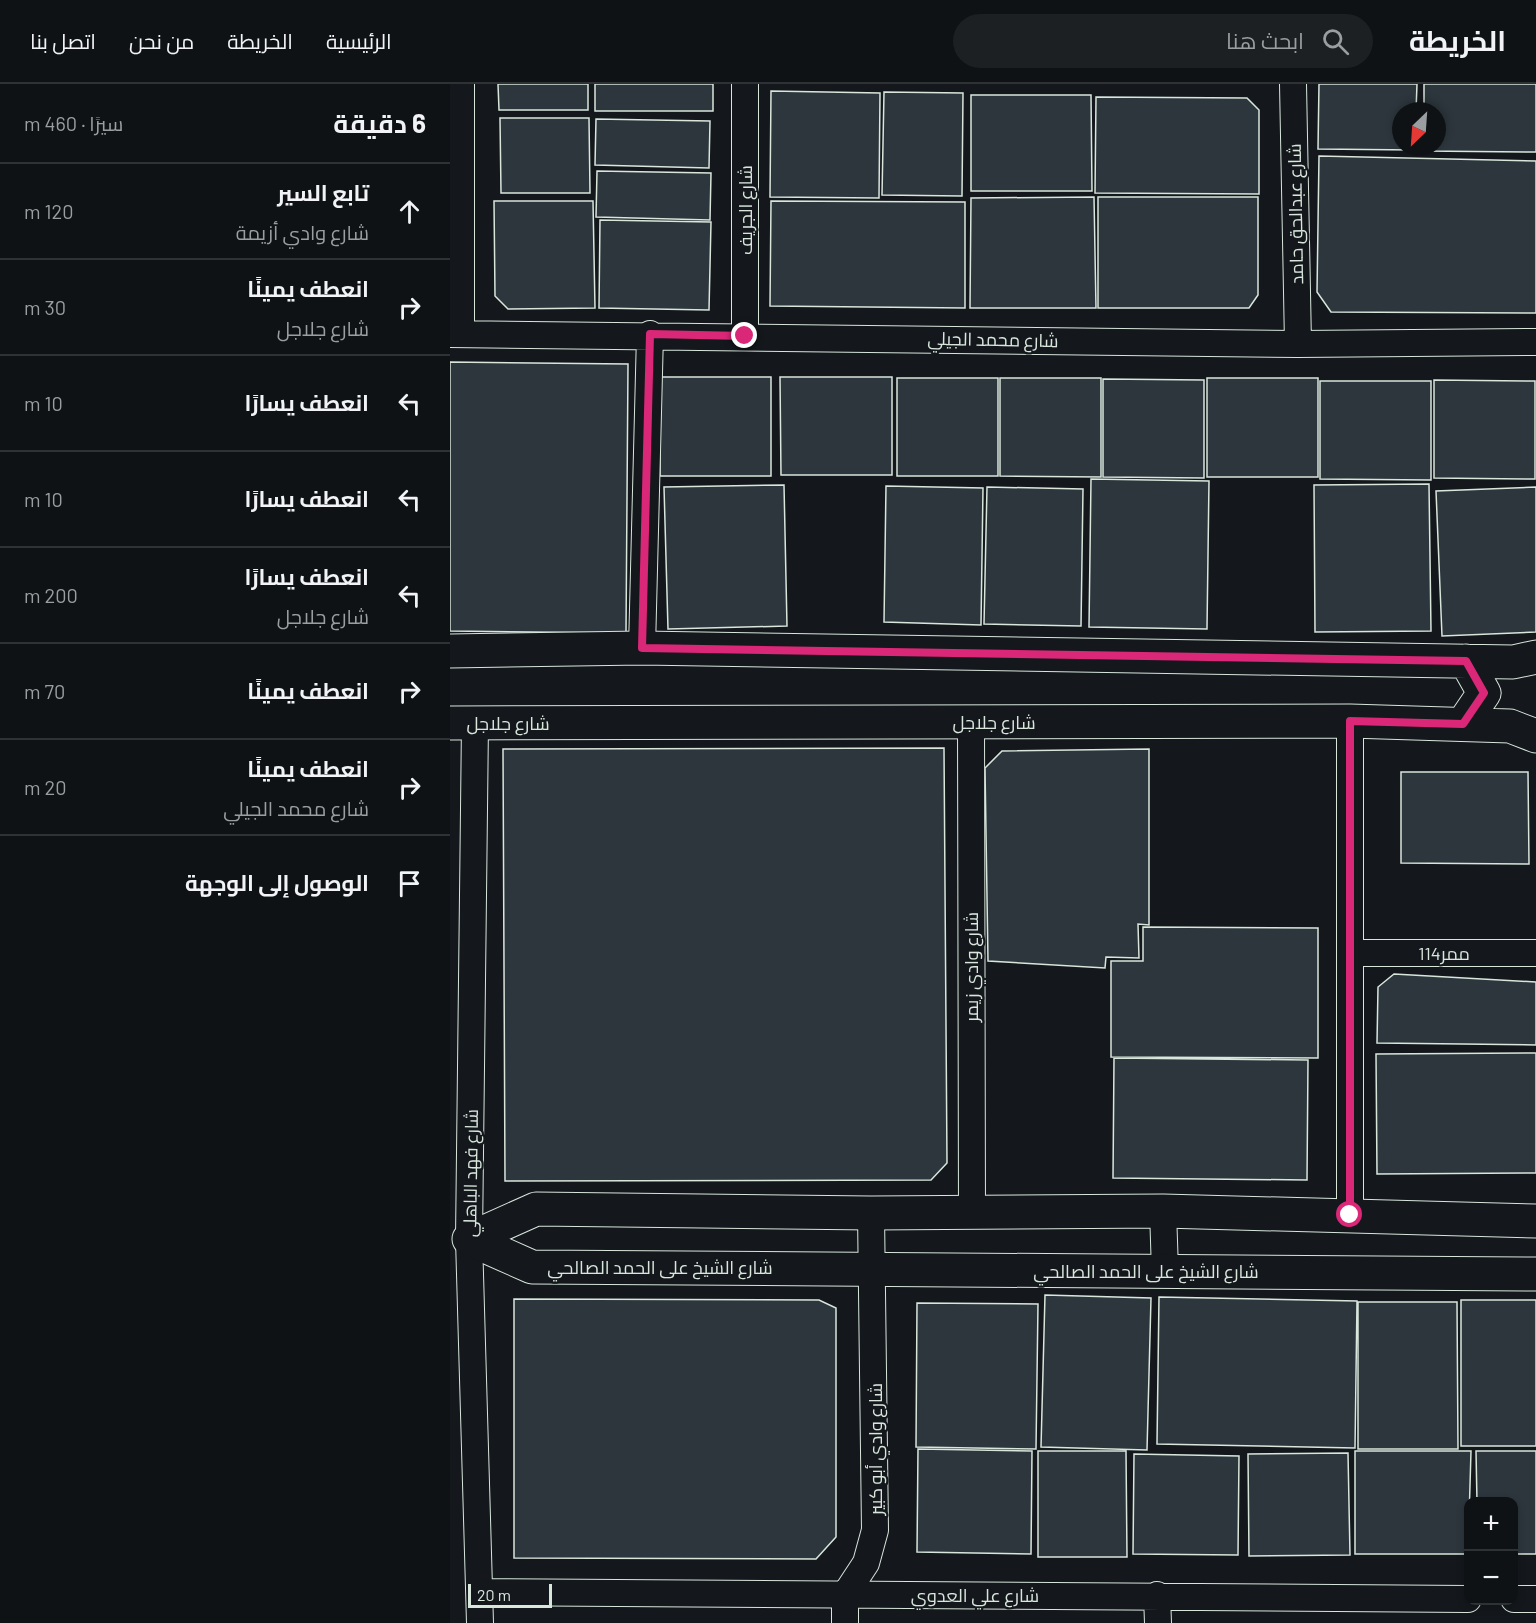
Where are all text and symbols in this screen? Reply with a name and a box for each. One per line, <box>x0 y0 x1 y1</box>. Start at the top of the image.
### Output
search box <box>953 14 1373 68</box>
text: الخريطة <box>1409 23 1506 57</box>
icon: search <box>1319 25 1352 58</box>
text: ابحث هنا <box>1226 27 1304 53</box>
text: اتصل بنا <box>30 28 96 53</box>
text: من نحن <box>129 28 194 53</box>
text: الخريطة <box>227 28 293 53</box>
text: الرئيسية <box>326 28 392 53</box>
north arrow <box>1392 102 1446 156</box>
text: 6 دقيقة <box>333 107 426 138</box>
text: سيرًا · 460 m <box>24 111 123 135</box>
street label: شارع عبدالحق حامد <box>1283 143 1309 285</box>
street label: شارع الجريف <box>734 165 758 255</box>
text: تابع السير <box>277 179 369 205</box>
icon: ahead <box>393 195 426 228</box>
text: 120 m <box>24 199 74 223</box>
text: شارع وادي أزيمة <box>236 220 369 244</box>
text: انعطف يمينًا <box>247 275 369 301</box>
icon: right <box>393 291 426 324</box>
text: 30 m <box>24 295 66 319</box>
text: شارع جلاجل <box>277 316 369 340</box>
route end <box>731 322 757 348</box>
street label: شارع محمد الجيلي <box>927 327 1059 355</box>
icon: left <box>393 387 426 420</box>
text: انعطف يسارًا <box>245 389 369 415</box>
text: 10 m <box>24 391 63 415</box>
icon: left <box>393 483 426 516</box>
text: انعطف يسارًا <box>245 485 369 511</box>
text: 10 m <box>24 487 63 511</box>
text: انعطف يسارًا <box>245 563 369 589</box>
icon: left <box>393 579 426 612</box>
text: 200 m <box>24 583 78 607</box>
text: شارع جلاجل <box>277 604 369 628</box>
icon: right <box>393 675 426 708</box>
text: انعطف يمينًا <box>247 677 369 703</box>
text: 70 m <box>24 679 65 703</box>
street label: شارع جلاجل <box>952 711 1036 735</box>
street label: شارع جلاجل <box>466 712 550 736</box>
text: انعطف يمينًا <box>247 755 369 781</box>
icon: right <box>393 771 426 804</box>
text: 20 m <box>24 775 67 799</box>
text: شارع محمد الجيلي <box>223 796 369 820</box>
icon: arrive <box>393 867 426 900</box>
text: الوصول إلى الوجهة <box>185 869 369 895</box>
street label: شارع وادي زيمر <box>960 912 986 1023</box>
street label: ممر114 <box>1418 942 1470 965</box>
street label: شارع فهد الباهلي <box>458 1109 486 1237</box>
route start <box>1336 1201 1362 1227</box>
street label: شارع الشيخ على الحمد الصالحي <box>547 1256 773 1282</box>
street label: شارع الشيخ على الحمد الصالحي <box>1033 1260 1259 1286</box>
street label: شارع وادي أبو كبير <box>864 1383 890 1516</box>
map controls <box>1464 1497 1518 1605</box>
button: + <box>1464 1497 1518 1551</box>
button: − <box>1464 1551 1518 1605</box>
scale bar <box>468 1581 552 1608</box>
street label: شارع علي العدوي <box>911 1584 1039 1610</box>
text: 20 m <box>477 1585 511 1604</box>

